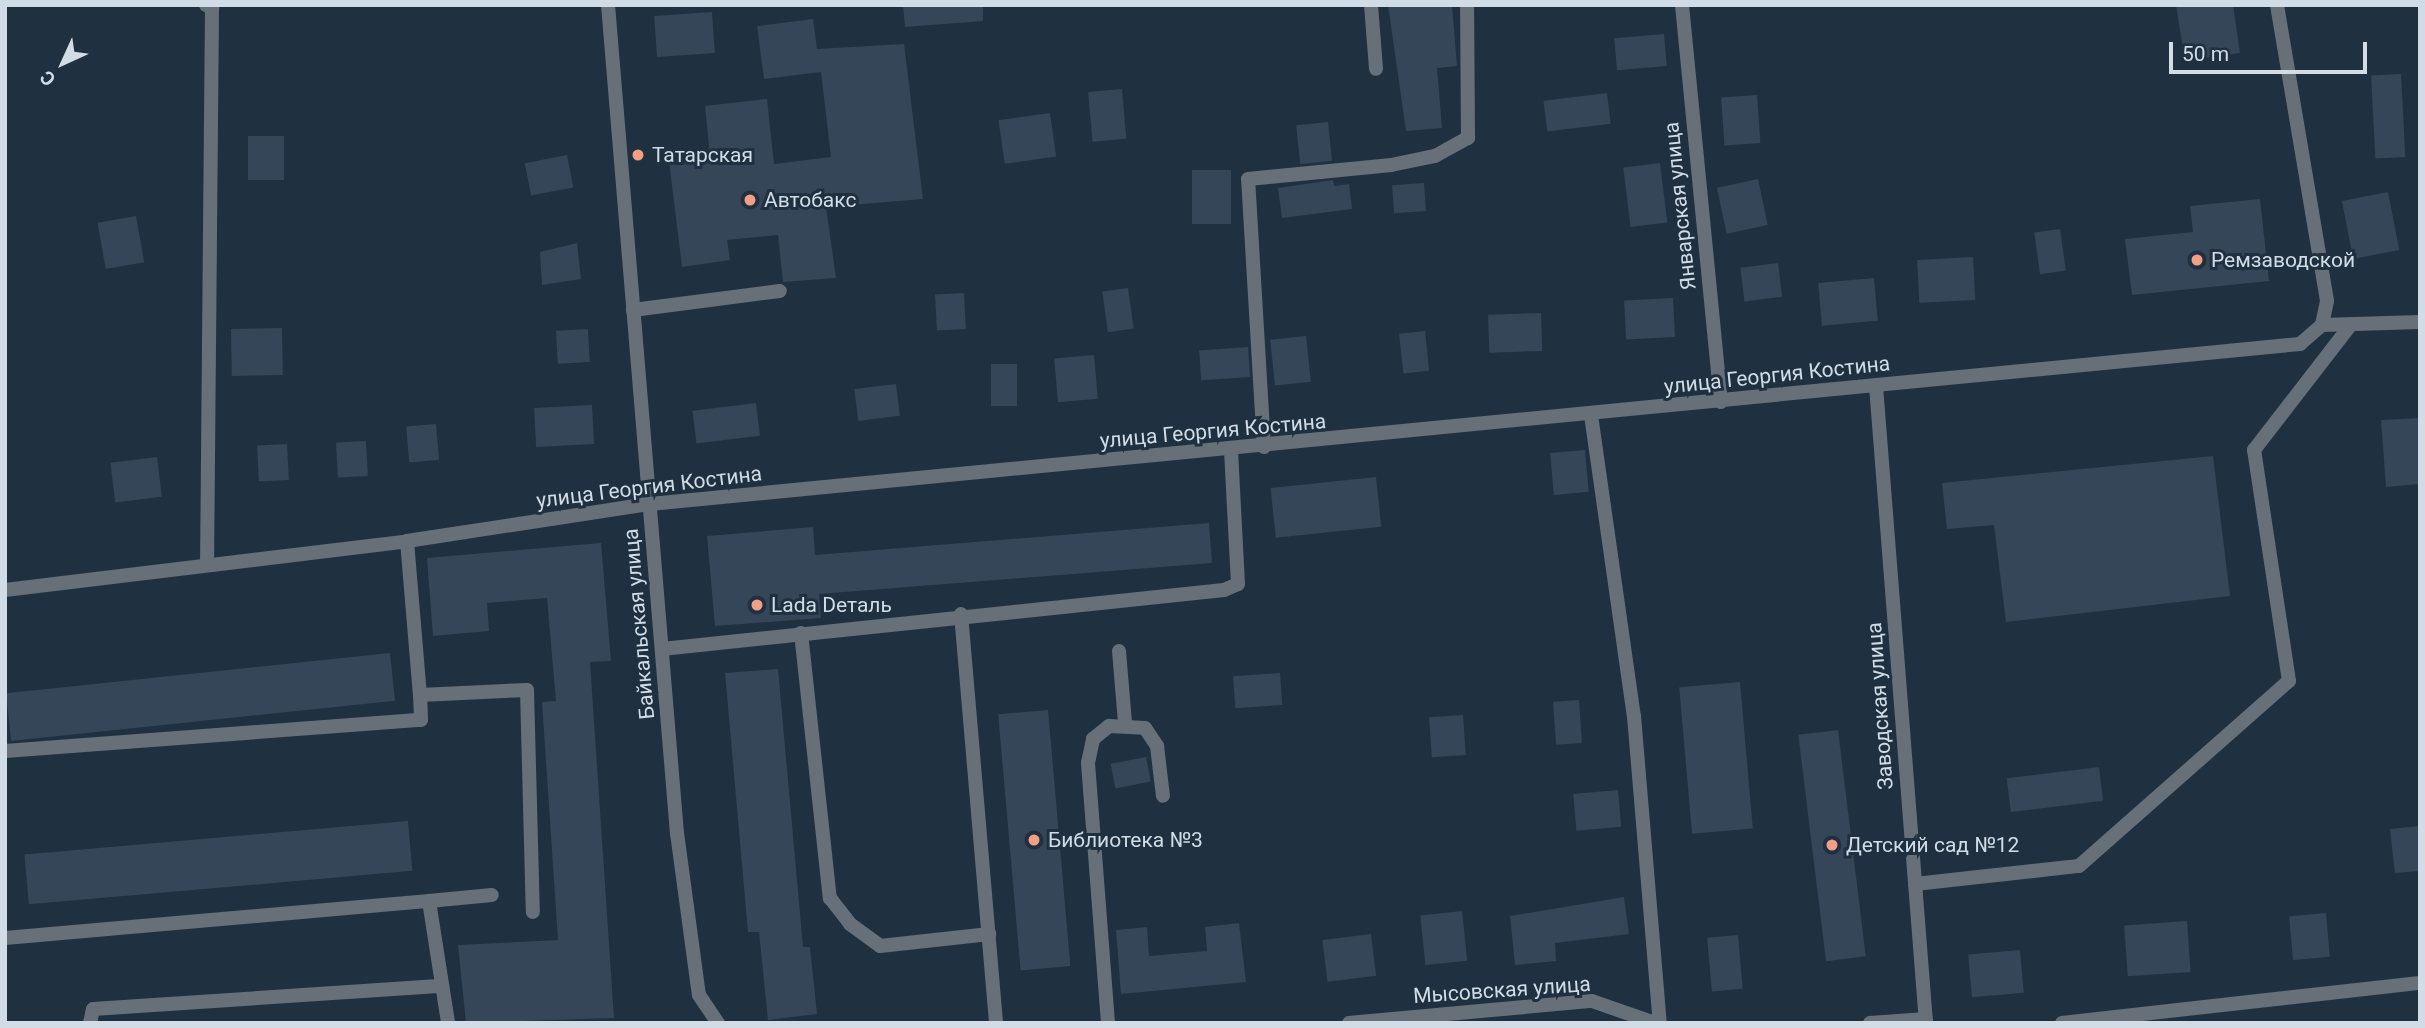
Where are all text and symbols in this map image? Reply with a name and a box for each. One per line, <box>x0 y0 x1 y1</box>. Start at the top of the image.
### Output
north arrow <box>28 28 98 98</box>
scale bar <box>2173 28 2371 72</box>
text: 50 m <box>2182 42 2229 66</box>
text: С <box>35 66 60 91</box>
street label: Январская улица <box>1659 121 1701 291</box>
place label: Татарская <box>652 142 753 168</box>
marker: Татарская <box>630 147 646 163</box>
place label: Автобакс <box>764 187 856 213</box>
marker: Автобакс <box>742 192 758 208</box>
place label: Ремзаводской <box>2211 247 2355 273</box>
marker: Ремзаводской <box>2189 252 2205 268</box>
street label: улица Георгия Костина <box>1663 351 1891 399</box>
street label: улица Георгия Костина <box>1099 409 1327 453</box>
street label: улица Георгия Костина <box>535 461 763 513</box>
street label: Байкальская улица <box>618 528 660 720</box>
place label: Lada Dеталь <box>771 592 892 618</box>
marker: Lada Dеталь <box>749 597 765 613</box>
street label: Заводская улица <box>1862 621 1898 791</box>
place label: Библиотека №3 <box>1048 827 1203 853</box>
marker: Библиотека №3 <box>1026 832 1042 848</box>
place label: Детский сад №12 <box>1846 832 2019 858</box>
marker: Детский сад №12 <box>1824 837 1840 853</box>
street label: Мысовская улица <box>1412 971 1592 1009</box>

